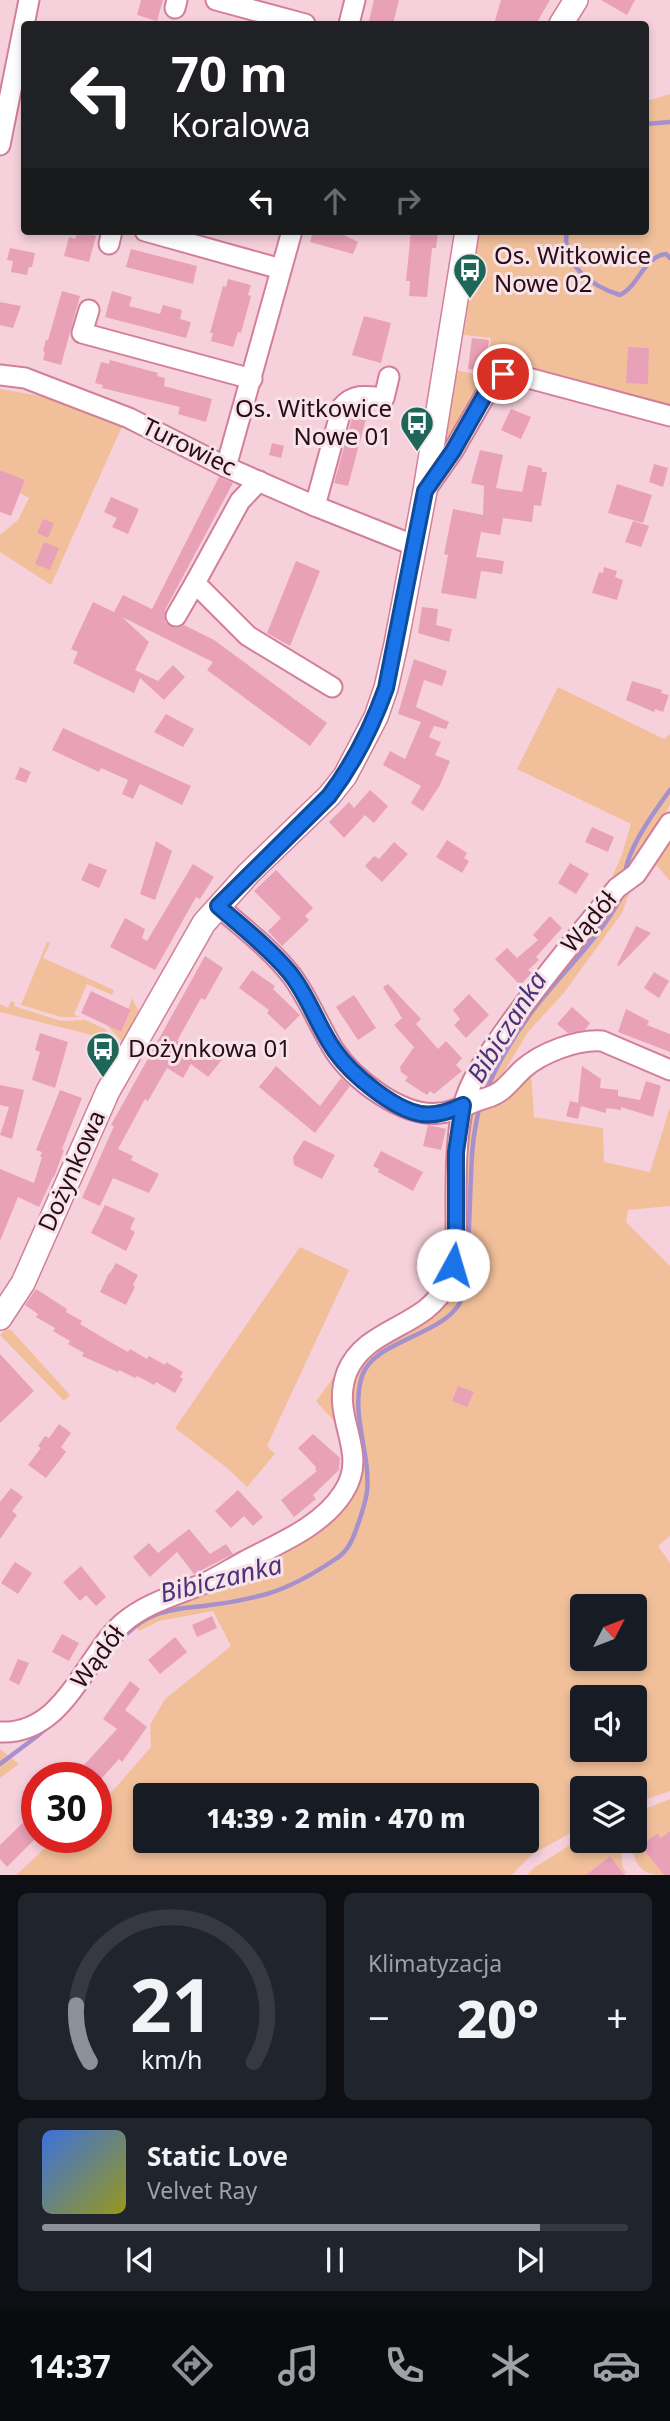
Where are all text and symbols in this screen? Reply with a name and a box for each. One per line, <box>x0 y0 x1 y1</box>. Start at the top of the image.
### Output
text: 70 m <box>171 40 288 106</box>
icon: left <box>56 49 147 140</box>
text: Koralowa <box>171 103 311 146</box>
icon: left <box>243 182 281 220</box>
icon: ahead <box>316 182 354 220</box>
icon: right <box>389 182 427 220</box>
place label: Os. Witkowice Nowe 02 <box>494 238 651 299</box>
bus stop icon: Os. Witkowice Nowe 02 <box>451 251 489 300</box>
pin <box>473 344 533 404</box>
icon: arrive <box>484 355 522 393</box>
place label: Os. Witkowice Nowe 01 <box>235 391 392 452</box>
bus stop icon: Os. Witkowice Nowe 01 <box>398 404 436 453</box>
street label: Turowiec <box>137 409 242 483</box>
street label: Wądół <box>552 883 624 959</box>
water label: Bibiczanka <box>458 964 555 1089</box>
bus stop icon: Dożynkowa 01 <box>84 1030 122 1079</box>
place label: Dożynkowa 01 <box>128 1031 291 1064</box>
street label: Dożynkowa <box>29 1105 112 1236</box>
position arrow <box>416 1228 490 1302</box>
water label: Bibiczanka <box>156 1545 286 1611</box>
north arrow <box>570 1594 648 1671</box>
map controls <box>570 1594 647 1853</box>
street label: Wądół <box>62 1617 132 1694</box>
button: sound <box>570 1685 647 1762</box>
speed limit sign: 30 <box>21 1762 112 1853</box>
button: layers <box>570 1776 647 1853</box>
text: 14:39 · 2 min · 470 m <box>206 1800 466 1836</box>
text: Klimatyzacja <box>368 1947 502 1979</box>
text: 21 <box>130 1955 214 2054</box>
text: 20° <box>457 1982 539 2053</box>
text: − <box>368 1991 390 2043</box>
text: + <box>606 1991 628 2043</box>
text: km/h <box>141 2042 203 2076</box>
text: Static Love <box>147 2138 288 2174</box>
text: Velvet Ray <box>147 2174 257 2206</box>
icon: previous <box>121 2241 159 2279</box>
icon: pause <box>316 2241 354 2279</box>
icon: next <box>511 2241 549 2279</box>
icon: directions <box>168 2341 217 2390</box>
icon: music <box>274 2341 323 2390</box>
icon: phone <box>380 2341 429 2390</box>
icon: climate <box>486 2341 535 2390</box>
icon: car <box>592 2341 641 2390</box>
text: 14:37 <box>29 2344 111 2387</box>

